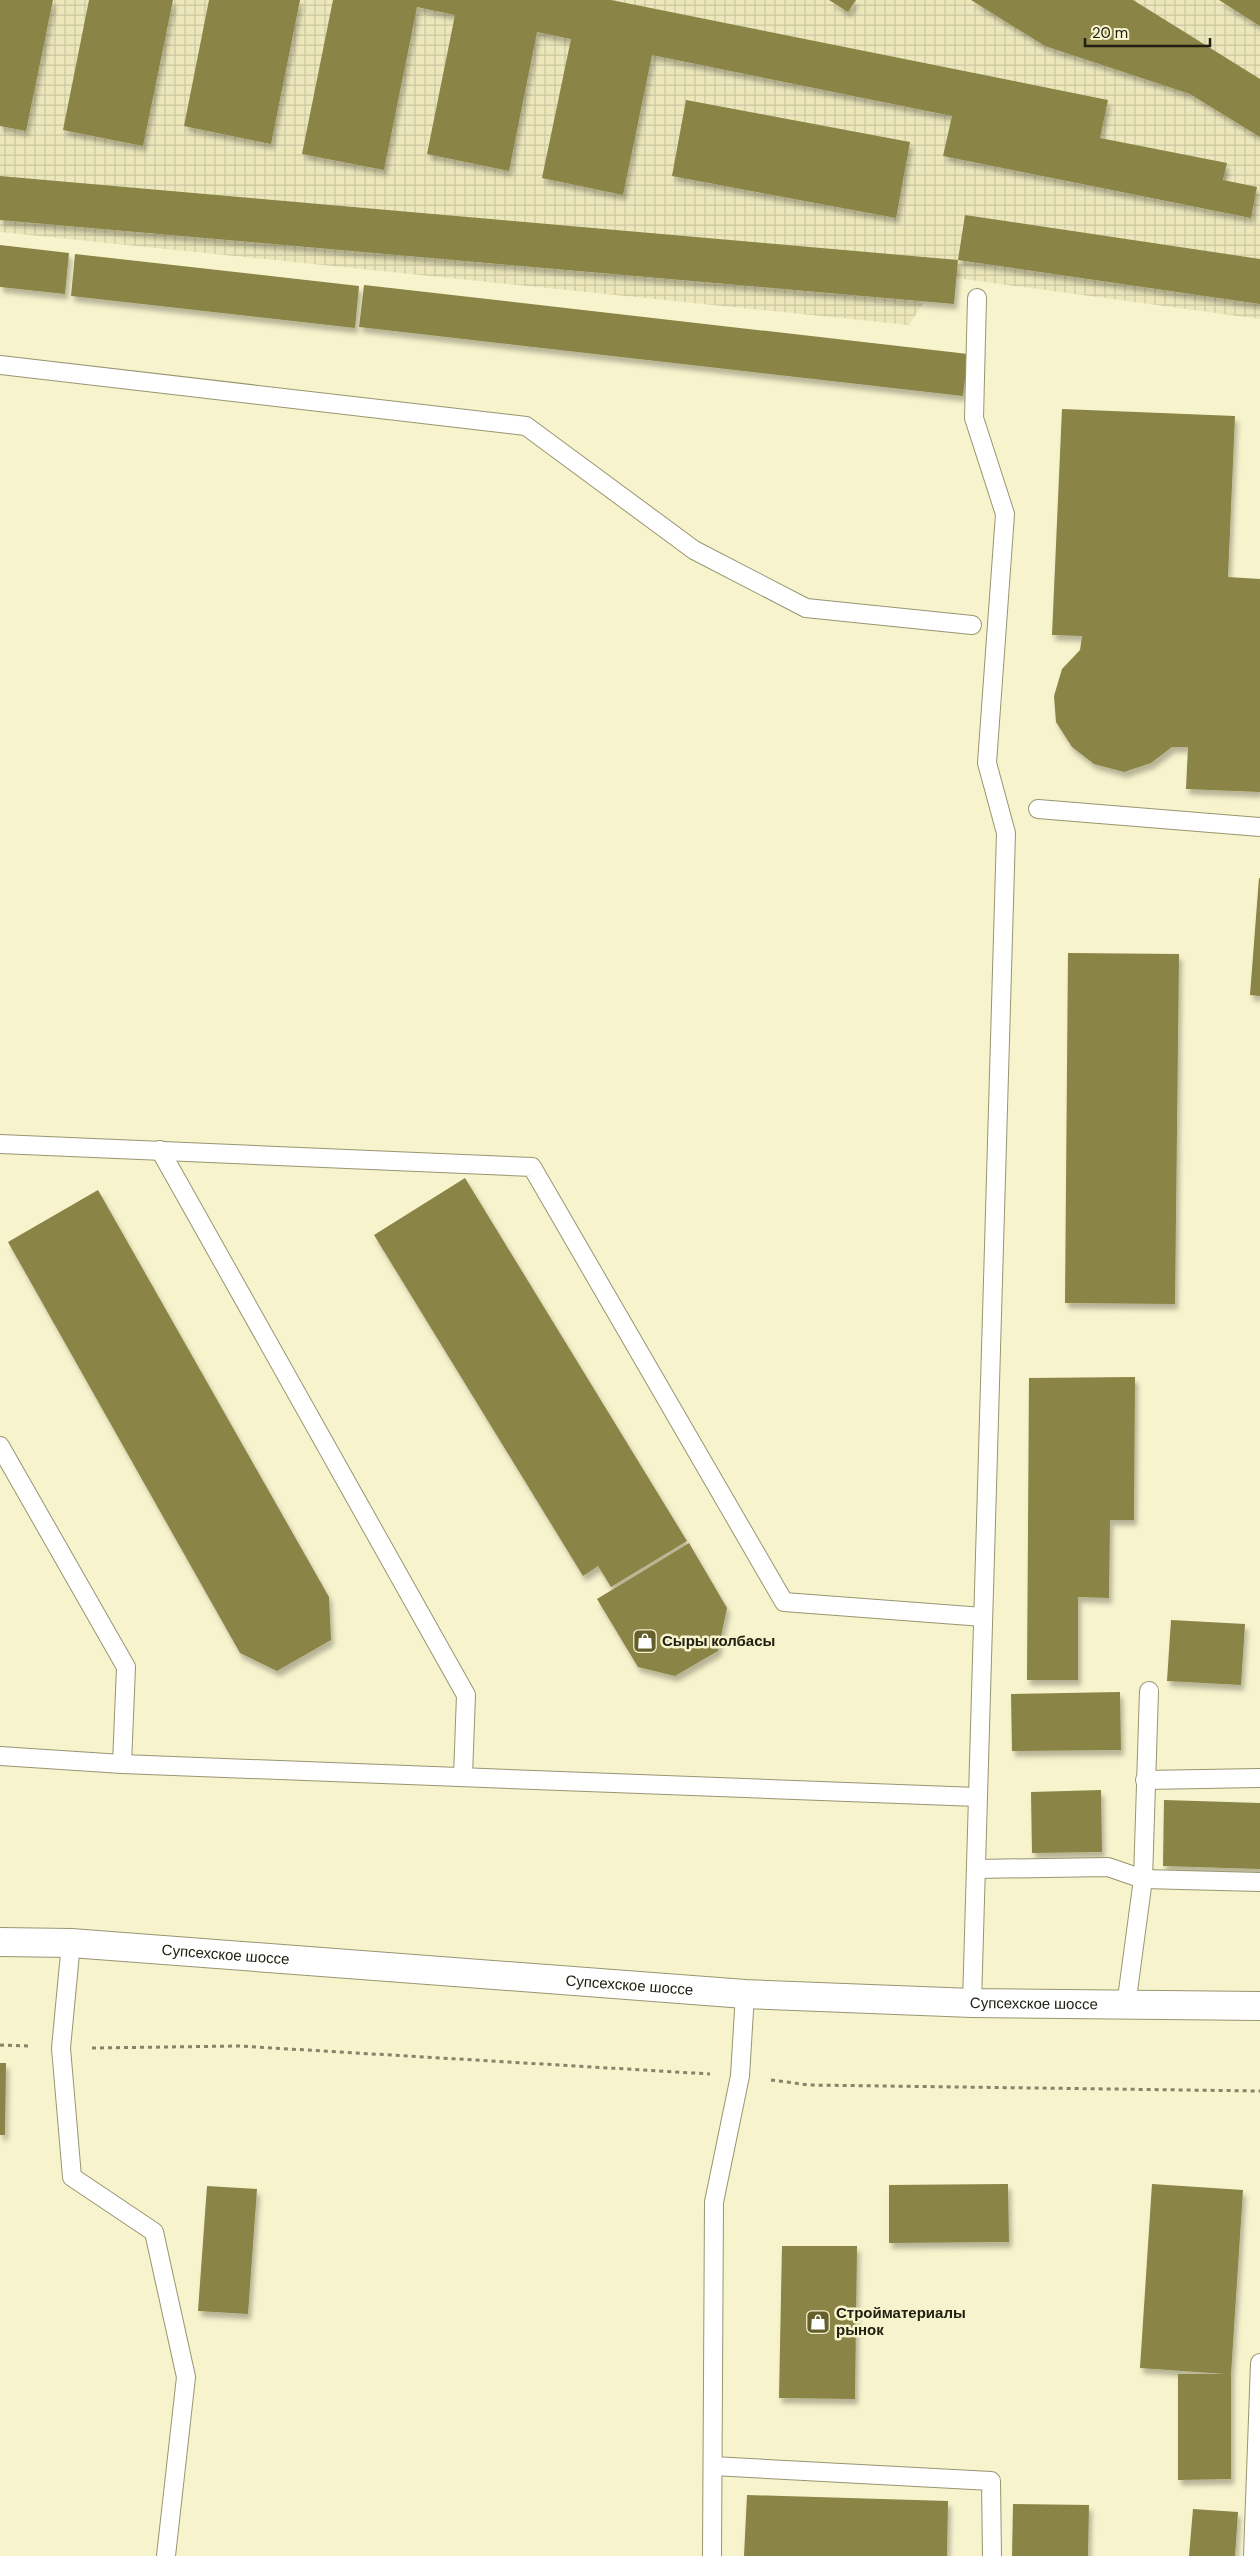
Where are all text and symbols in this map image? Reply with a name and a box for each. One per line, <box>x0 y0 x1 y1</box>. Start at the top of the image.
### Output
scale bar <box>1085 15 1210 47</box>
text: 20 m <box>1092 23 1128 43</box>
shop icon: Сыры колбасы <box>632 1628 658 1654</box>
place label: Сыры колбасы <box>662 1631 775 1651</box>
street label: Супсехское шоссе <box>161 1940 290 1969</box>
street label: Супсехское шоссе <box>565 1970 694 2000</box>
street label: Супсехское шоссе <box>970 1993 1098 2014</box>
place label: Стройматериалы рынок <box>836 2303 966 2340</box>
shop icon: Стройматериалы рынок <box>805 2309 831 2335</box>

